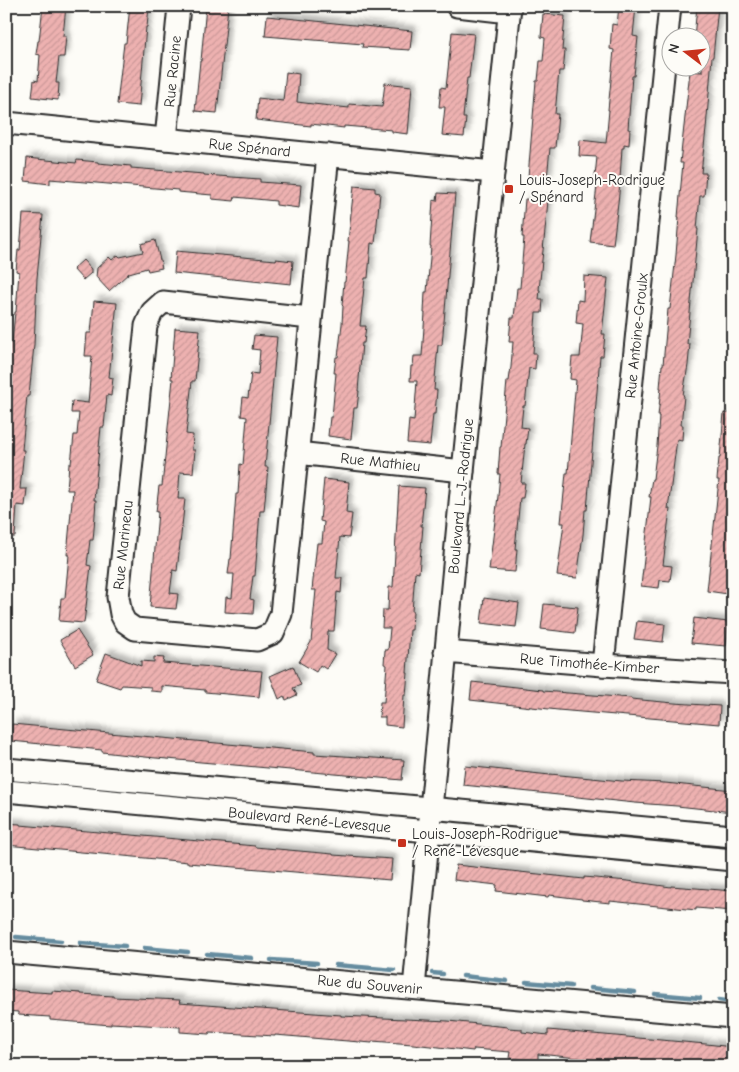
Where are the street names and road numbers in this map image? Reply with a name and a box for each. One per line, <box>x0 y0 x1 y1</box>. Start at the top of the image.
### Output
street label: Rue Racine <box>160 34 185 108</box>
street label: Rue Spénard <box>208 134 292 161</box>
street label: Rue Antoine-Groulx <box>621 271 652 399</box>
street label: Boulevard L.-J.-Rodrigue <box>444 417 477 575</box>
street label: Rue Mathieu <box>340 449 421 475</box>
street label: Rue Marineau <box>109 499 137 591</box>
street label: Rue Timothée-Kimber <box>519 649 660 677</box>
street label: Boulevard René-Levesque <box>227 803 392 837</box>
street label: Rue du Souvenir <box>317 971 423 998</box>

